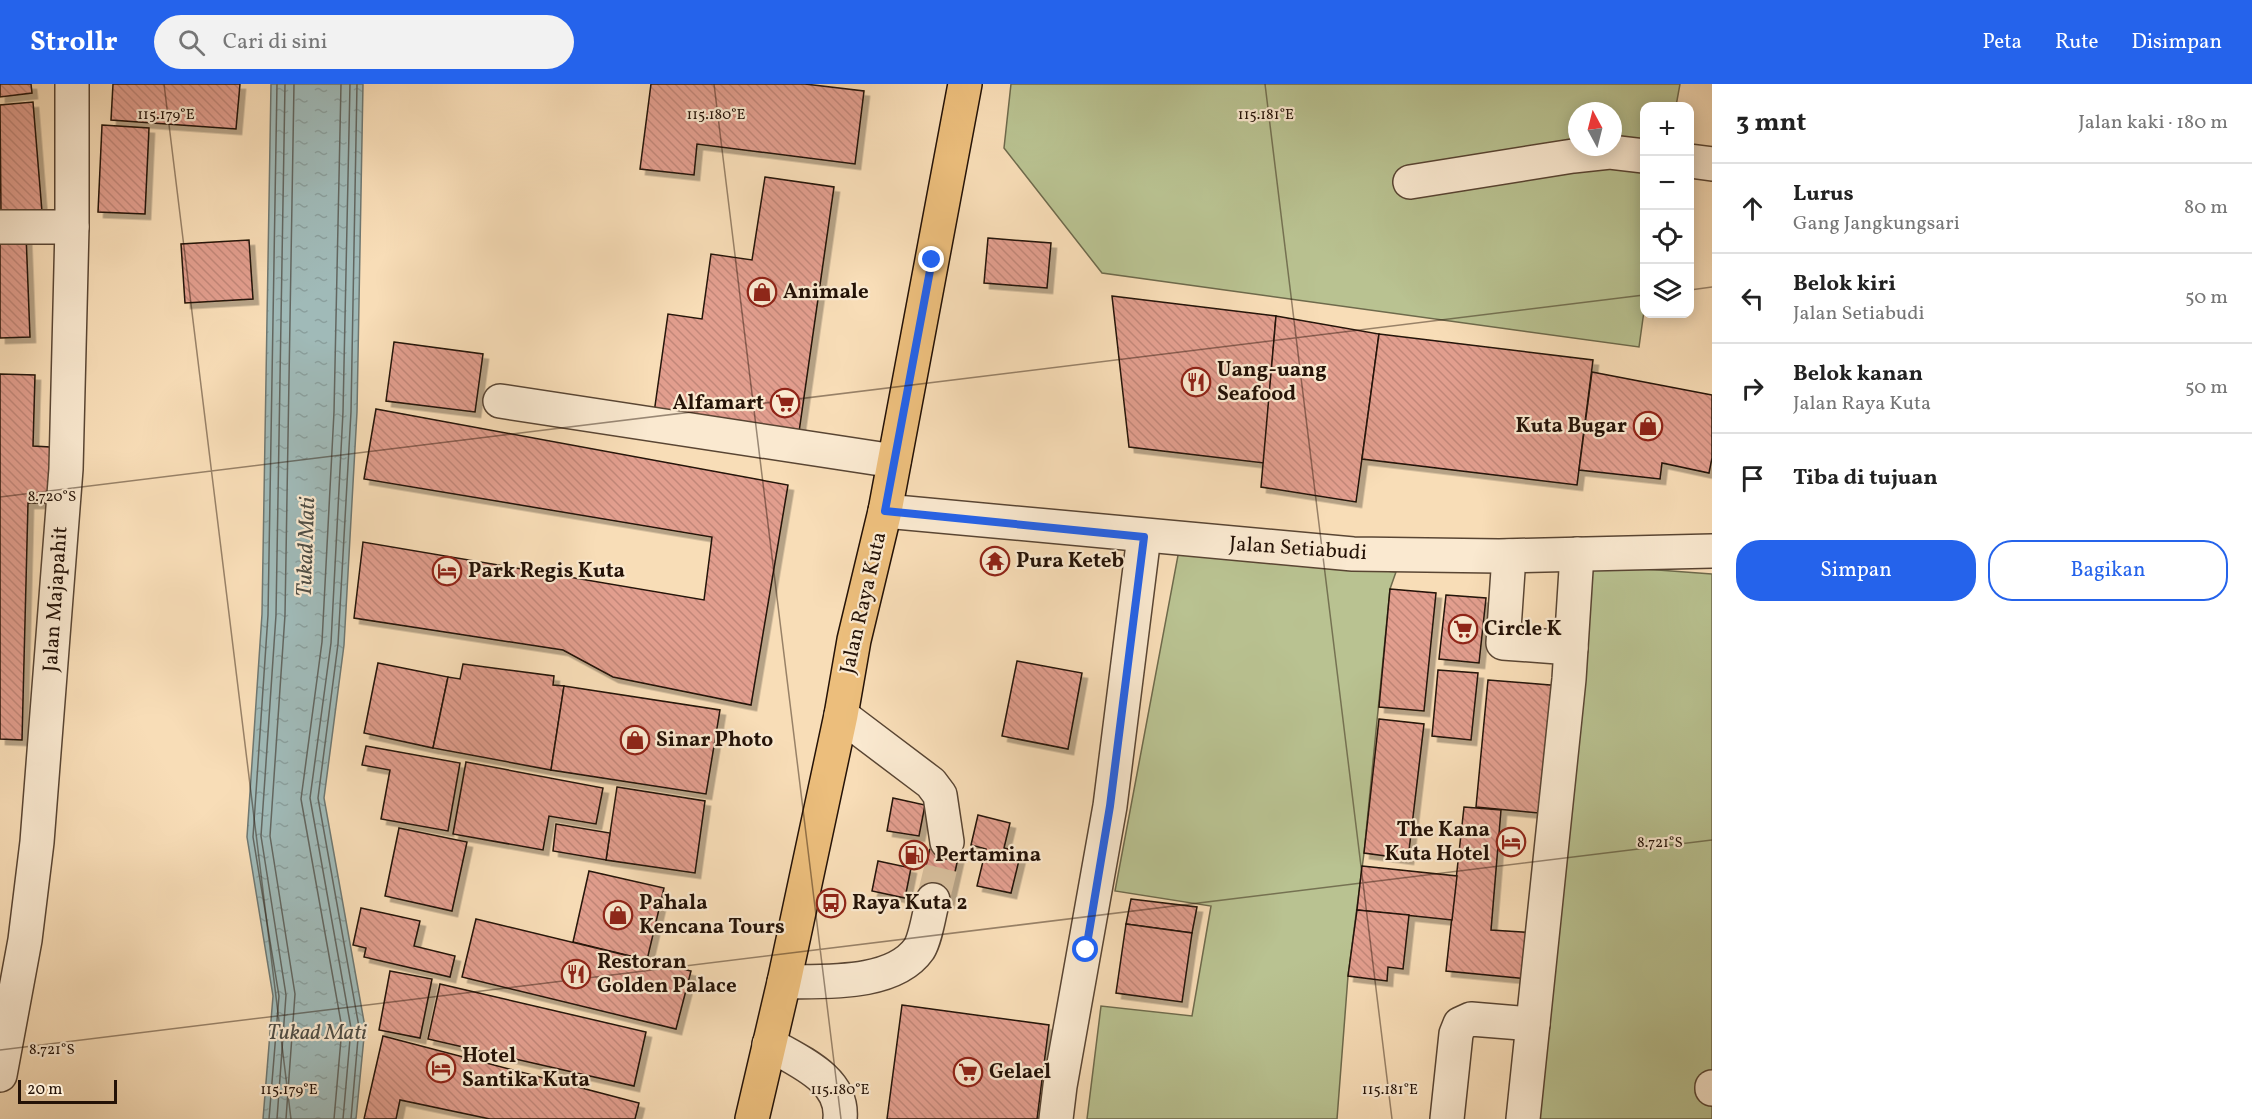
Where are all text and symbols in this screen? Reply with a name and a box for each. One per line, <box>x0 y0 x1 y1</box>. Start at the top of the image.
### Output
search box <box>154 15 574 69</box>
text: Strollr <box>30 23 118 62</box>
icon: search <box>175 26 208 59</box>
text: Cari di sini <box>223 27 327 58</box>
text: Peta <box>1983 28 2022 57</box>
text: Rute <box>2055 28 2098 57</box>
text: Disimpan <box>2131 28 2222 57</box>
north arrow <box>1568 102 1622 156</box>
map controls <box>1640 102 1694 318</box>
button: + <box>1640 102 1694 156</box>
text: 115.179°E <box>137 105 195 126</box>
text: 115.180°E <box>686 105 746 126</box>
text: 115.181°E <box>1238 105 1294 126</box>
text: 3 mnt <box>1736 105 1806 141</box>
text: Jalan kaki · 180 m <box>2078 109 2228 137</box>
button: − <box>1640 156 1694 210</box>
text: Lurus <box>1793 179 1854 210</box>
icon: ahead <box>1736 192 1769 225</box>
text: 80 m <box>2184 194 2228 222</box>
button: locate <box>1640 210 1694 264</box>
text: Gang Jangkungsari <box>1793 210 1960 238</box>
route end <box>918 246 944 272</box>
button: layers <box>1640 264 1694 318</box>
text: Belok kiri <box>1793 269 1896 300</box>
shop icon: Animale <box>746 276 778 308</box>
place label: Animale <box>783 278 869 307</box>
icon: left <box>1736 282 1769 315</box>
text: 50 m <box>2185 284 2228 312</box>
text: Jalan Setiabudi <box>1793 300 1924 328</box>
place label: Uang-uang Seafood <box>1217 356 1327 409</box>
text: Belok kanan <box>1793 359 1923 390</box>
restaurant icon: Uang-uang Seafood <box>1180 366 1212 398</box>
icon: right <box>1736 372 1769 405</box>
text: 50 m <box>2185 374 2228 402</box>
supermarket icon: Alfamart <box>769 387 801 419</box>
place label: Alfamart <box>673 389 764 418</box>
text: Jalan Raya Kuta <box>1793 390 1931 418</box>
shop icon: Kuta Bugar <box>1632 410 1664 442</box>
place label: Kuta Bugar <box>1516 412 1627 441</box>
icon: arrive <box>1736 462 1769 495</box>
text: Tiba di tujuan <box>1793 463 1938 494</box>
text: 8.720°S <box>28 487 76 508</box>
water label: Tukad Mati <box>290 496 324 597</box>
street label: Jalan Majapahit <box>36 525 76 673</box>
street label: Jalan Raya Kuta <box>834 529 894 677</box>
street label: Jalan Setiabudi <box>1228 530 1368 568</box>
button: Simpan <box>1736 540 1976 601</box>
button: Bagikan <box>1988 540 2228 601</box>
temple icon: Pura Keteb <box>979 545 1011 577</box>
place label: Pura Keteb <box>1016 547 1124 576</box>
hotel icon: Park Regis Kuta <box>431 555 463 587</box>
place label: Park Regis Kuta <box>468 557 625 586</box>
supermarket icon: Circle K <box>1447 613 1479 645</box>
place label: Circle K <box>1484 615 1562 644</box>
shop icon: Sinar Photo <box>619 724 651 756</box>
place label: Sinar Photo <box>656 726 773 755</box>
place label: The Kana Kuta Hotel <box>1384 816 1490 869</box>
hotel icon: The Kana Kuta Hotel <box>1495 826 1527 858</box>
text: 8.721°S <box>1637 833 1683 854</box>
fuel station icon: Pertamina <box>898 839 930 871</box>
place label: Pertamina <box>935 841 1041 870</box>
bus stop icon: Raya Kuta 2 <box>815 887 847 919</box>
place label: Pahala Kencana Tours <box>639 889 785 942</box>
place label: Raya Kuta 2 <box>852 889 967 918</box>
shop icon: Pahala Kencana Tours <box>602 899 634 931</box>
route start <box>1072 936 1098 962</box>
place label: Restoran Golden Palace <box>597 948 737 1001</box>
restaurant icon: Restoran Golden Palace <box>560 958 592 990</box>
water label: Tukad Mati <box>267 1018 367 1049</box>
text: 8.721°S <box>29 1040 75 1061</box>
place label: Hotel Santika Kuta <box>462 1042 590 1095</box>
hotel icon: Hotel Santika Kuta <box>425 1052 457 1084</box>
supermarket icon: Gelael <box>952 1056 984 1088</box>
place label: Gelael <box>989 1058 1051 1087</box>
scale bar <box>18 1077 117 1104</box>
text: 20 m <box>27 1079 62 1101</box>
text: 115.179°E <box>260 1080 318 1101</box>
text: 115.180°E <box>810 1080 870 1101</box>
text: 115.181°E <box>1362 1080 1418 1101</box>

